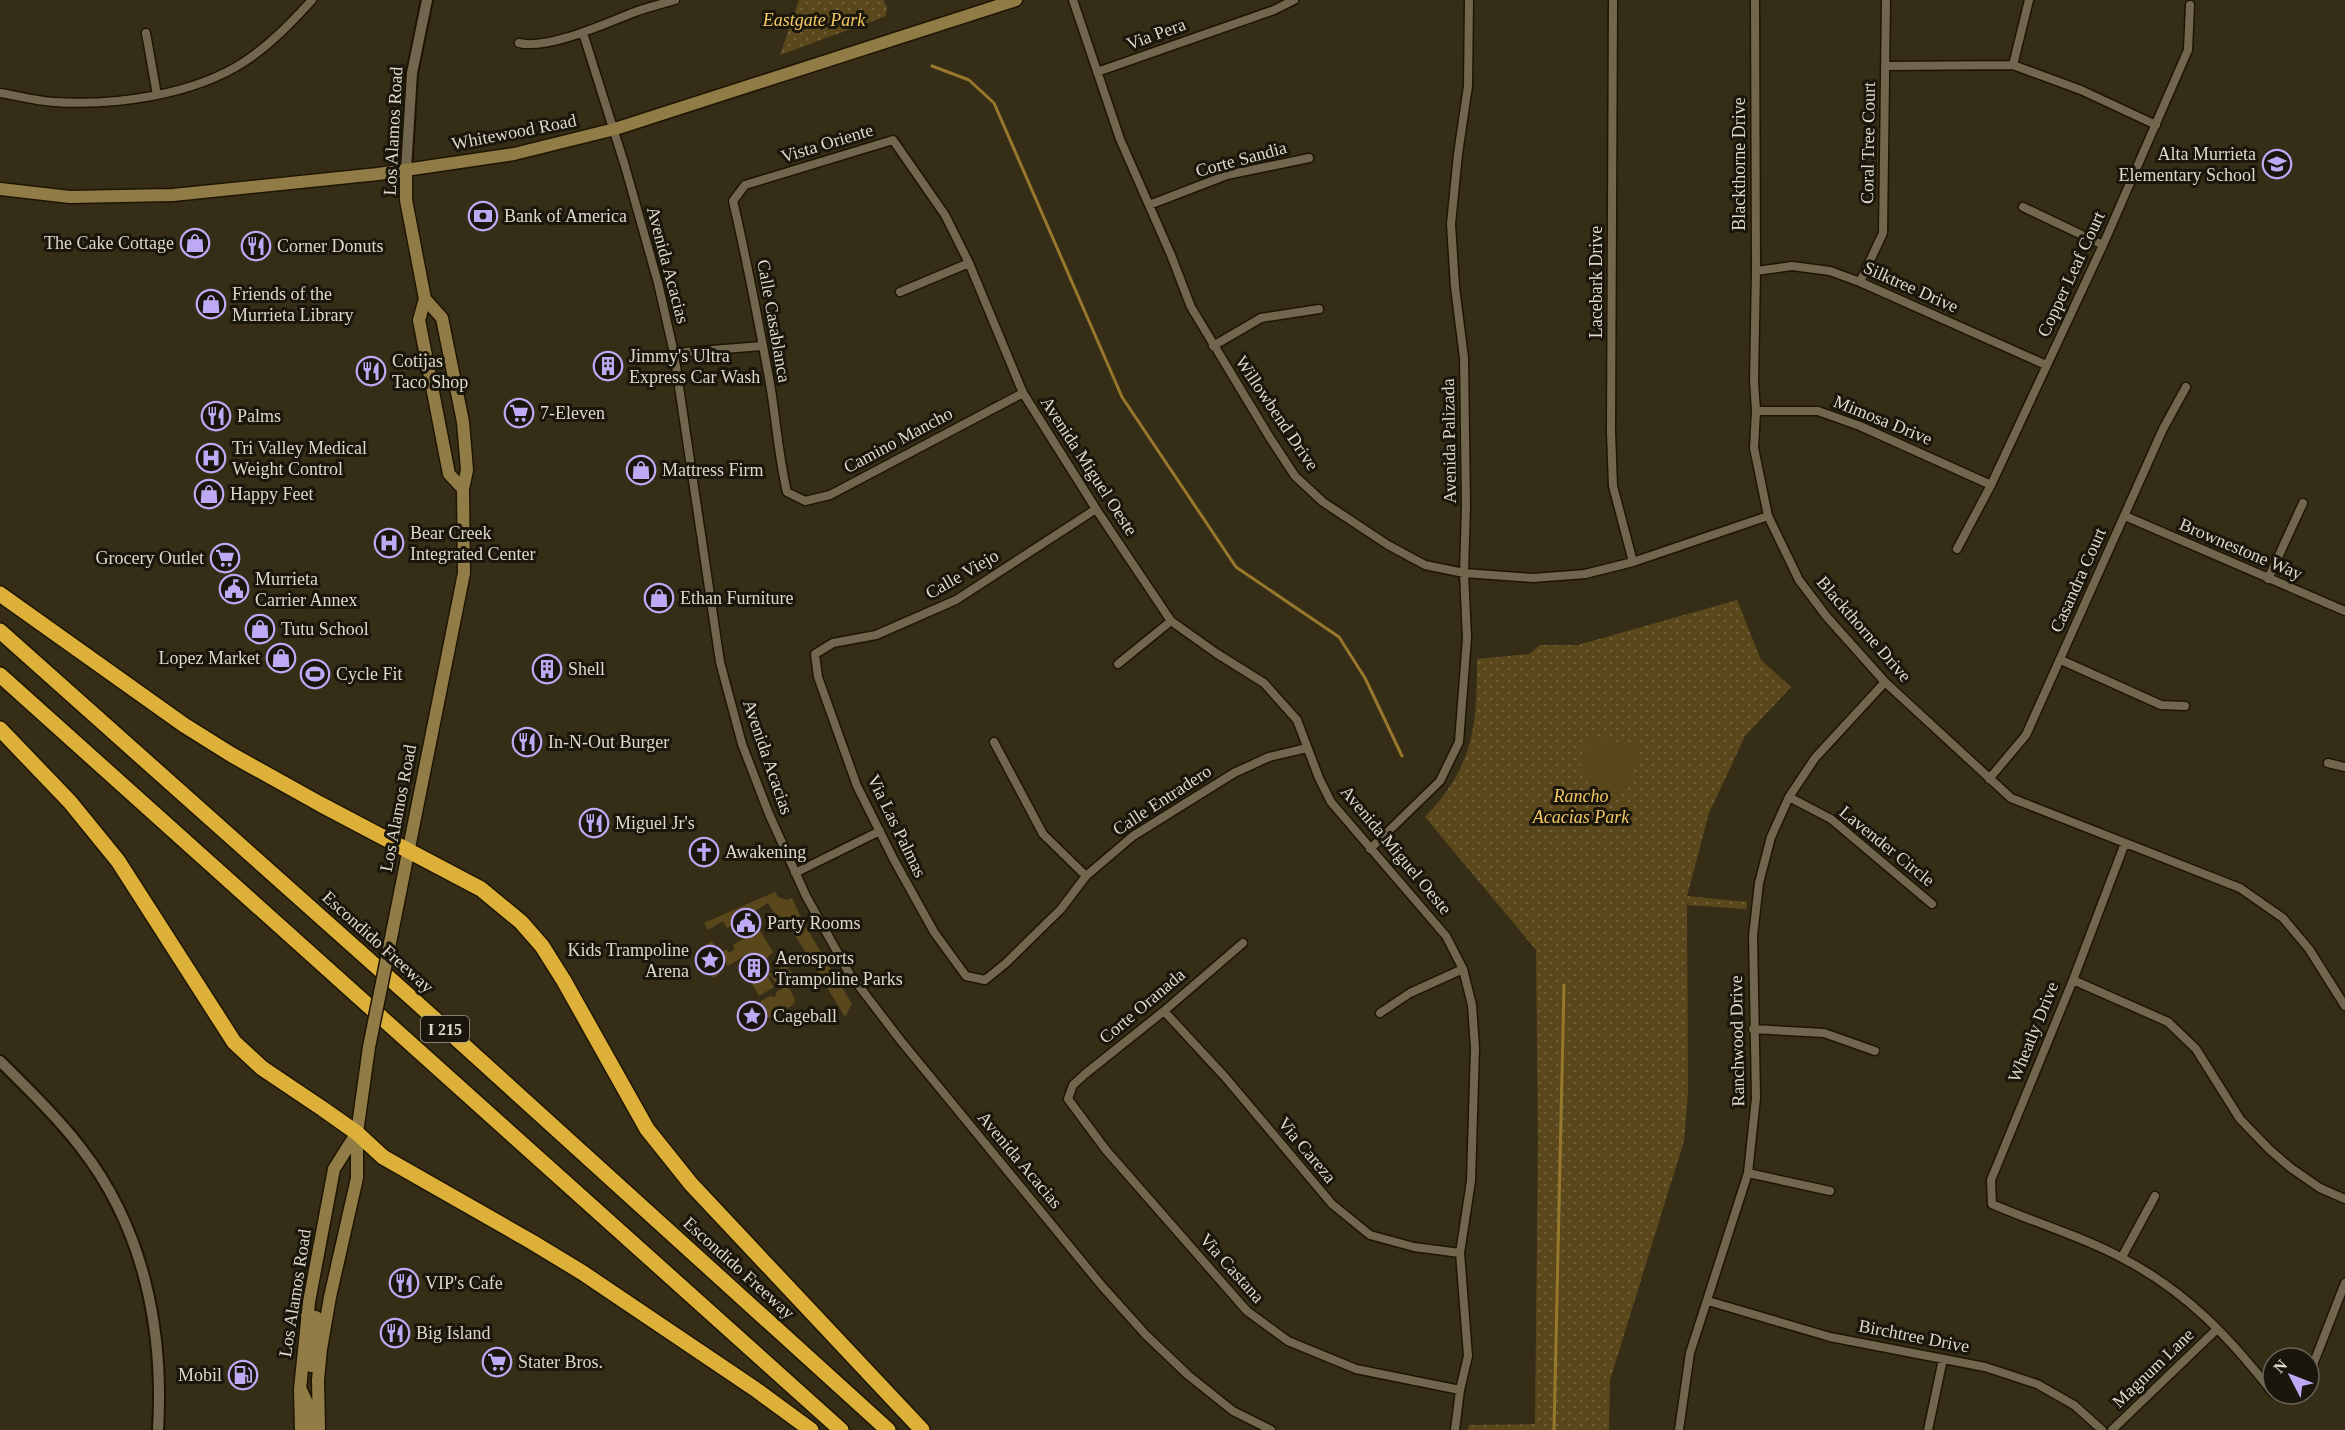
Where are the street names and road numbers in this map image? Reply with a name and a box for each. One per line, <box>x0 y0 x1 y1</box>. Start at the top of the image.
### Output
street label: Via Pera <box>1124 14 1188 54</box>
street label: Los Alamos Road <box>380 66 406 196</box>
street label: Coral Tree Court <box>1857 82 1879 204</box>
street label: Blackthorne Drive <box>1729 97 1749 231</box>
street label: Whitewood Road <box>450 110 578 154</box>
street label: Vista Oriente <box>778 119 876 167</box>
street label: Corte Sandia <box>1193 137 1289 181</box>
street label: Avenida Acacias <box>643 204 693 326</box>
street label: Copper Leaf Court <box>2033 208 2109 340</box>
street label: Lacebark Drive <box>1586 226 1606 338</box>
street label: Silktree Drive <box>1861 257 1961 317</box>
street label: Calle Casablanca <box>753 258 795 384</box>
street label: Willowbend Drive <box>1231 352 1323 474</box>
street label: Avenida Palizada <box>1438 378 1460 504</box>
street label: Mimosa Drive <box>1831 391 1935 449</box>
street label: Avenida Miguel Oeste <box>1037 393 1141 539</box>
street label: Camino Mancho <box>840 403 956 477</box>
street label: Brownestone Way <box>2176 514 2306 584</box>
street label: Casandra Court <box>2046 525 2110 635</box>
street label: Calle Viejo <box>922 545 1002 603</box>
street label: Blackthorne Drive <box>1813 572 1915 686</box>
street label: Avenida Acacias <box>739 697 797 817</box>
street label: Los Alamos Road <box>376 743 420 873</box>
street label: Calle Entradero <box>1109 761 1215 839</box>
street label: Via Las Palmas <box>863 771 931 881</box>
street label: Avenida Miguel Oeste <box>1336 782 1456 918</box>
street label: Lavender Circle <box>1835 802 1939 890</box>
street label: Escondido Freeway <box>318 887 438 997</box>
street label: Corte Oranada <box>1095 964 1189 1048</box>
street label: Ranchwood Drive <box>1726 975 1748 1107</box>
street label: Wheatly Drive <box>2004 979 2062 1085</box>
road number: I 215 <box>421 1016 469 1042</box>
street label: Avenida Acacias <box>974 1108 1066 1212</box>
street label: Via Careza <box>1274 1113 1340 1187</box>
street label: Escondido Freeway <box>679 1213 799 1323</box>
street label: Los Alamos Road <box>275 1228 315 1358</box>
street label: Via Castana <box>1196 1229 1268 1307</box>
street label: Birchtree Drive <box>1857 1315 1971 1357</box>
street label: Magnum Lane <box>2108 1324 2198 1412</box>

